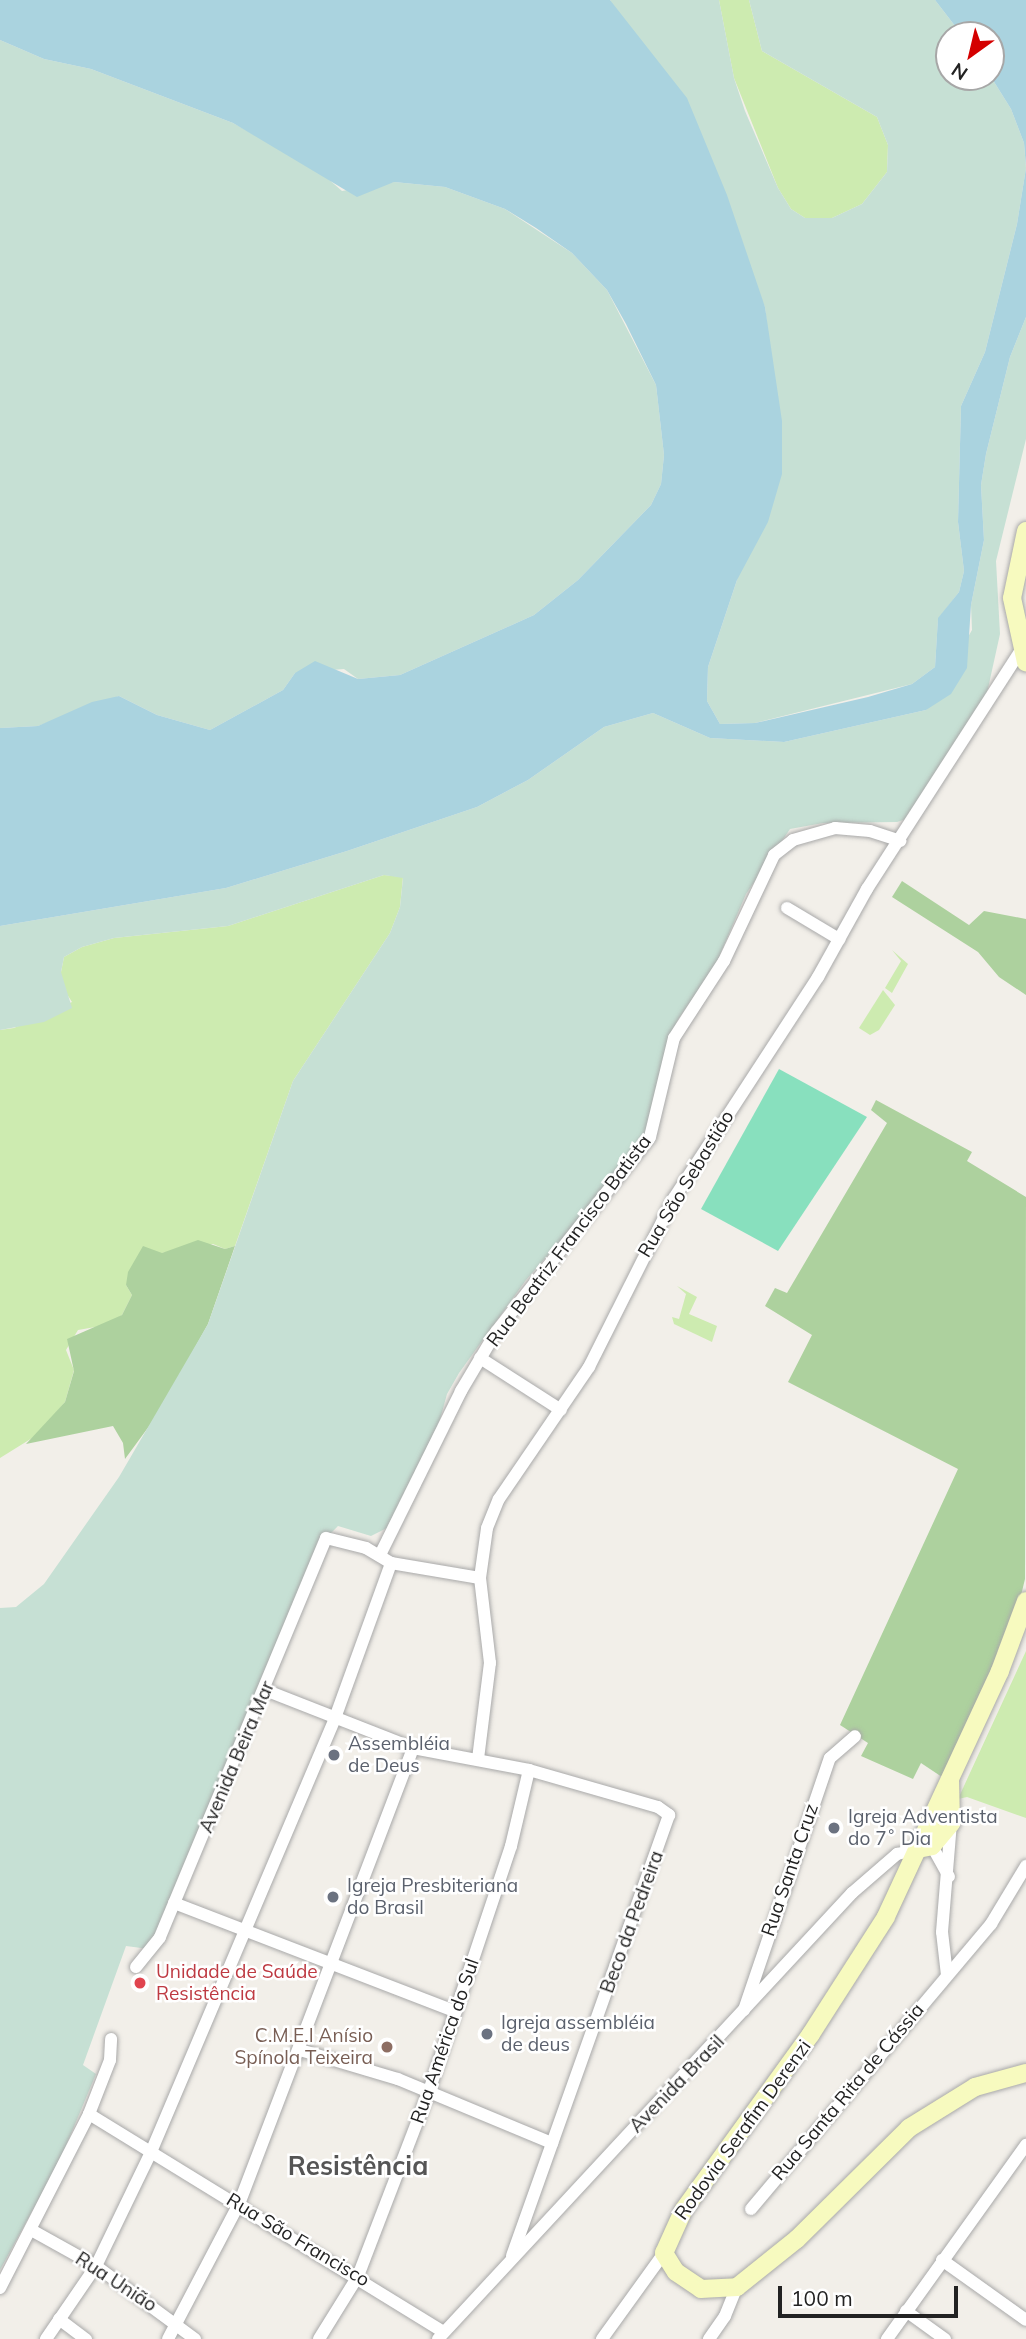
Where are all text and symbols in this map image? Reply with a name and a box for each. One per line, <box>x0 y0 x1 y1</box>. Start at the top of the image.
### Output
north arrow <box>935 21 1005 91</box>
text: N <box>947 58 972 86</box>
street label: Rua São Sebastião <box>633 1106 739 1262</box>
street label: Rua Beatriz Francisco Batista <box>482 1131 656 1351</box>
street label: Avenida Beira Mar <box>195 1678 279 1836</box>
place label: Assembléia de Deus <box>348 1733 450 1777</box>
marker: Assembléia de Deus <box>326 1747 342 1763</box>
street label: Rua Santa Cruz <box>757 1801 823 1939</box>
place label: Igreja Adventista do 7˚ Dia <box>848 1806 998 1850</box>
marker: Igreja Adventista do 7˚ Dia <box>826 1820 842 1836</box>
street label: Beco da Pedreira <box>596 1848 668 1996</box>
place label: Igreja Presbiteriana do Brasil <box>347 1875 518 1919</box>
marker: Igreja Presbiteriana do Brasil <box>325 1889 341 1905</box>
street label: Rua América do Sul <box>406 1955 484 2127</box>
place label: Unidade de Saúde Resistência <box>156 1961 318 2005</box>
marker: Unidade de Saúde Resistência <box>130 1973 150 1993</box>
street label: Rua Santa Rita de Cássia <box>767 1999 929 2185</box>
place label: Igreja assembléia de deus <box>501 2012 655 2056</box>
place label: C.M.E.I Anísio Spínola Teixeira <box>234 2025 373 2069</box>
marker: Igreja assembléia de deus <box>479 2026 495 2042</box>
street label: Avenida Brasil <box>625 2030 729 2138</box>
street label: Rodovia Serafim Derenzi <box>670 2036 816 2224</box>
marker: C.M.E.I Anísio Spínola Teixeira <box>379 2039 395 2055</box>
district label: Resistência <box>288 2150 428 2182</box>
street label: Rua São Francisco <box>222 2188 374 2292</box>
street label: Rua União <box>71 2247 161 2317</box>
scale bar <box>781 2272 961 2316</box>
text: 100 m <box>791 2285 853 2311</box>

